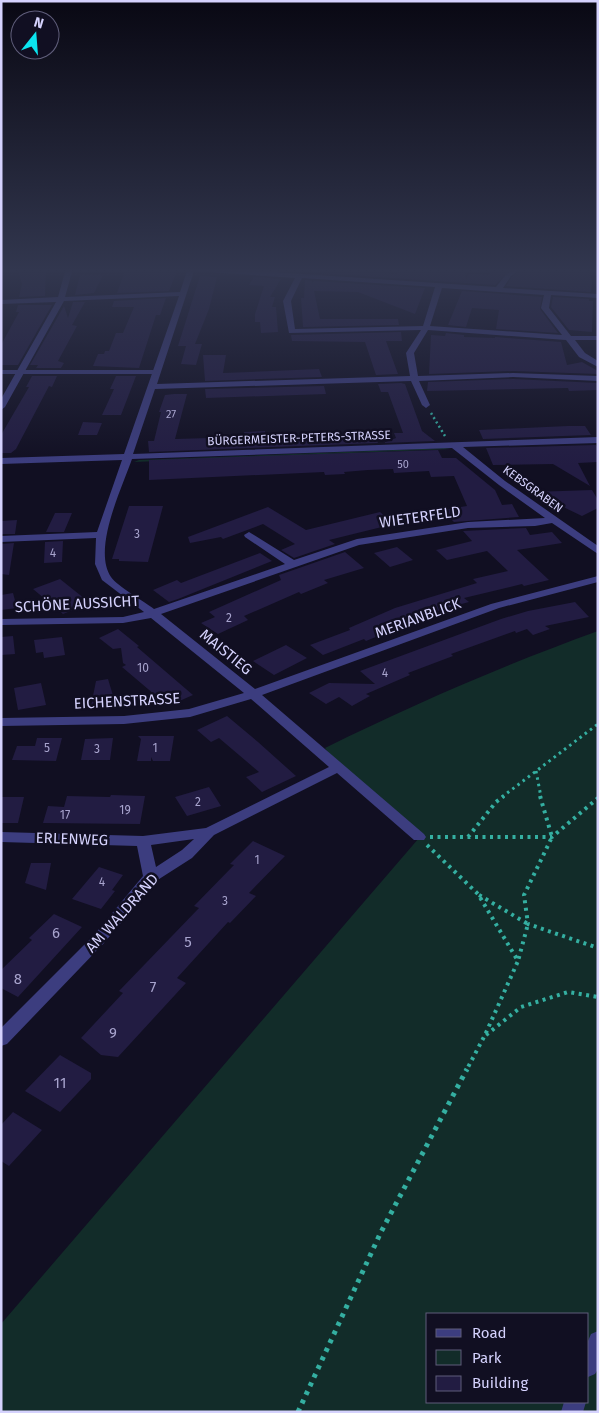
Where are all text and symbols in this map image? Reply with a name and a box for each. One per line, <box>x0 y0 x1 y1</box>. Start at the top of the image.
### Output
north arrow <box>10 10 60 60</box>
text: N <box>32 14 46 33</box>
house number: 27 <box>166 408 176 421</box>
street label: BÜRGERMEISTER-PETERS-STRASSE <box>207 426 391 448</box>
house number: 50 <box>397 458 409 471</box>
street label: KEBSGRABEN <box>500 463 566 515</box>
street label: WIETERFELD <box>378 502 462 532</box>
house number: 3 <box>134 527 140 541</box>
house number: 4 <box>50 546 57 560</box>
street label: SCHÖNE AUSSICHT <box>14 592 140 616</box>
street label: MERIANBLICK <box>372 594 464 642</box>
house number: 2 <box>226 611 232 625</box>
street label: MAISTIEG <box>196 625 256 679</box>
house number: 10 <box>137 661 149 675</box>
house number: 4 <box>382 666 389 680</box>
street label: EICHENSTRASSE <box>73 689 181 713</box>
house number: 5 <box>44 741 50 755</box>
house number: 1 <box>152 741 158 755</box>
house number: 3 <box>94 742 100 756</box>
house number: 2 <box>195 795 201 809</box>
house number: 19 <box>119 803 131 817</box>
house number: 17 <box>60 808 70 822</box>
street label: ERLENWEG <box>35 829 109 849</box>
house number: 1 <box>254 853 260 867</box>
street label: AM WALDRAND <box>82 870 162 956</box>
house number: 4 <box>99 875 106 889</box>
house number: 3 <box>222 894 228 908</box>
house number: 6 <box>52 924 60 942</box>
house number: 5 <box>184 933 192 951</box>
house number: 8 <box>14 970 22 988</box>
house number: 7 <box>150 978 157 996</box>
house number: 9 <box>109 1024 117 1042</box>
house number: 11 <box>54 1074 66 1092</box>
legend <box>426 1313 589 1403</box>
text: Road <box>472 1324 507 1342</box>
text: Park <box>472 1349 502 1367</box>
text: Building <box>472 1374 528 1392</box>

